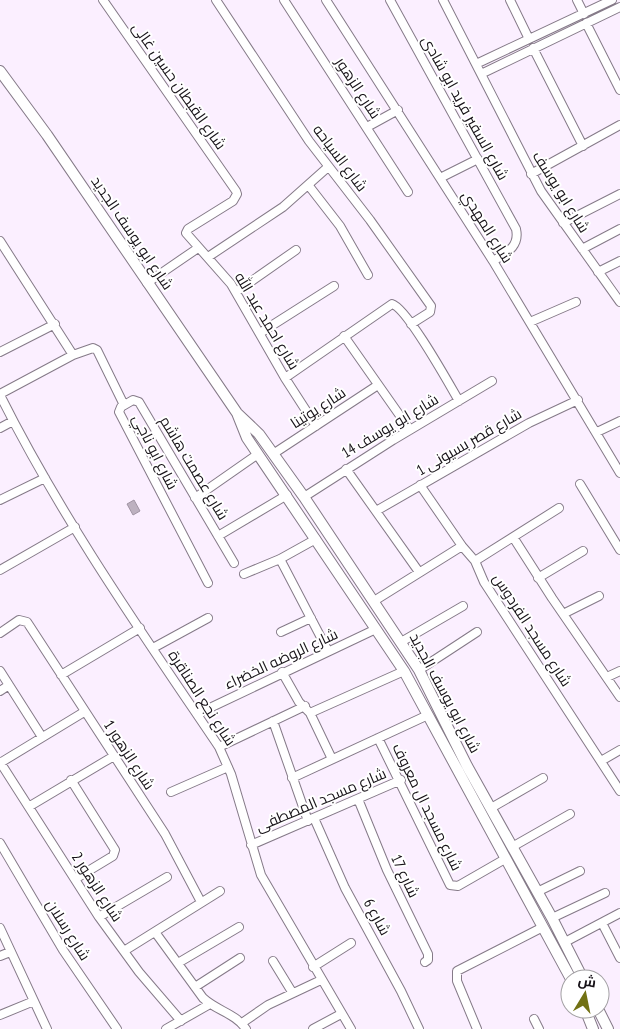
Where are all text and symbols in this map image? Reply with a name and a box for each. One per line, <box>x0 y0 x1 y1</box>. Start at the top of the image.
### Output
street label: شارع القبطان حسين غالى <box>127 18 231 154</box>
street label: شارع السفير فريد ابو شادى <box>416 32 513 184</box>
street label: شارع الزهور <box>329 53 385 123</box>
street label: شارع السياحه <box>307 120 372 196</box>
street label: شارع ابو يوسف <box>527 147 594 237</box>
street label: شارع ابو يوسف الجديد <box>86 172 178 294</box>
street label: شارع المهدي <box>455 187 517 268</box>
street label: شارع احمد عبد الله <box>229 269 304 374</box>
street label: شارع يوتينا <box>286 383 350 434</box>
street label: شارع ابو يوسف 14 <box>338 389 443 464</box>
street label: شارع قصر بسيونى 1 <box>413 404 526 481</box>
street label: شارع ابو ناجي <box>126 411 183 494</box>
street label: شارع عصمت هاشم <box>154 412 233 524</box>
street label: شارع مسجد الفردوس <box>487 570 576 691</box>
street label: شارع الروضه الخضراء <box>221 624 342 695</box>
street label: شارع ابو يوسف الجديد <box>404 629 485 757</box>
street label: شارع نجع الصناقرة <box>163 646 240 750</box>
street label: شارع الزهور 1 <box>98 716 159 794</box>
street label: شارع مسجد ال معروف <box>387 740 467 875</box>
street label: شارع مسجد المصطفى <box>253 763 390 838</box>
street label: شارع الزهور 2 <box>66 848 127 926</box>
street label: شارع 17 <box>385 851 424 901</box>
street label: شارع 6 <box>358 895 395 939</box>
street label: شارع رسلان <box>40 896 95 965</box>
north arrow <box>560 969 610 1019</box>
text: ش <box>577 971 598 992</box>

